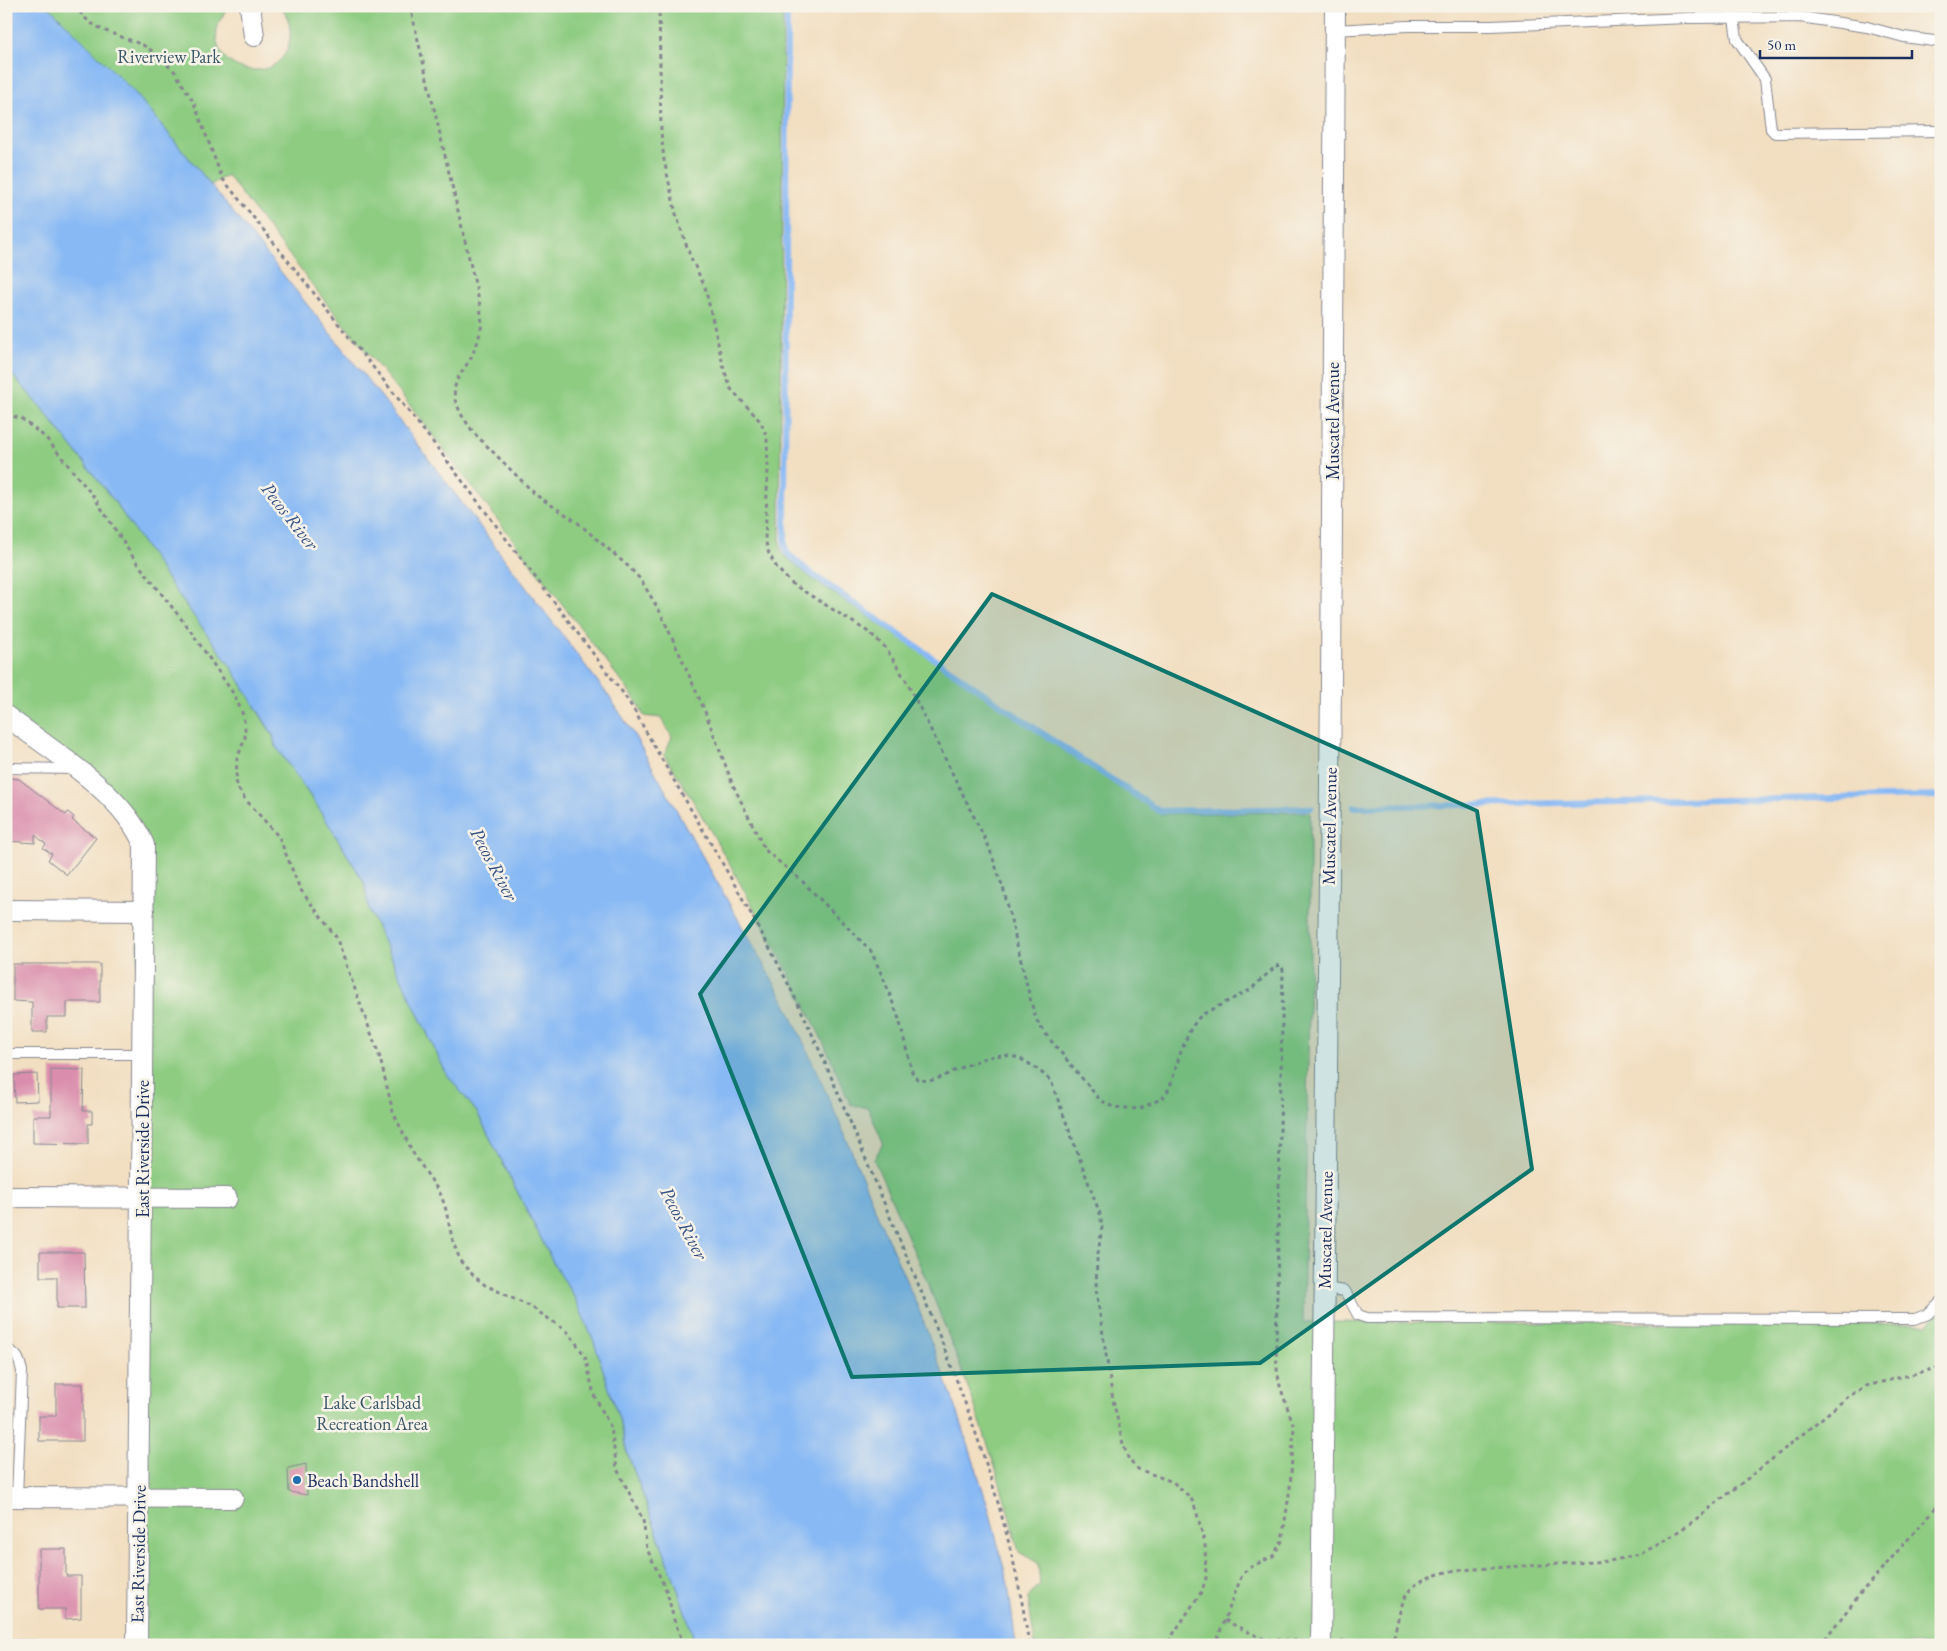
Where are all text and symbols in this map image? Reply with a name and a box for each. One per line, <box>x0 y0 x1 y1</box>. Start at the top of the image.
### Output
scale bar <box>1760 28 1912 60</box>
text: 50 m <box>1767 35 1796 54</box>
park label: Riverview Park <box>117 45 221 68</box>
street label: Muscatel Avenue <box>1321 362 1344 480</box>
water label: Pecos River <box>256 477 325 556</box>
street label: Muscatel Avenue <box>1316 767 1342 885</box>
water label: Pecos River <box>464 823 524 906</box>
street label: East Riverside Drive <box>131 1080 154 1218</box>
street label: Muscatel Avenue <box>1312 1171 1338 1289</box>
water label: Pecos River <box>654 1182 714 1265</box>
park label: Lake Carlsbad Recreation Area <box>316 1391 429 1435</box>
place label: Beach Bandshell <box>307 1469 419 1492</box>
marker: Beach Bandshell <box>291 1474 303 1486</box>
street label: East Riverside Drive <box>125 1485 151 1623</box>

